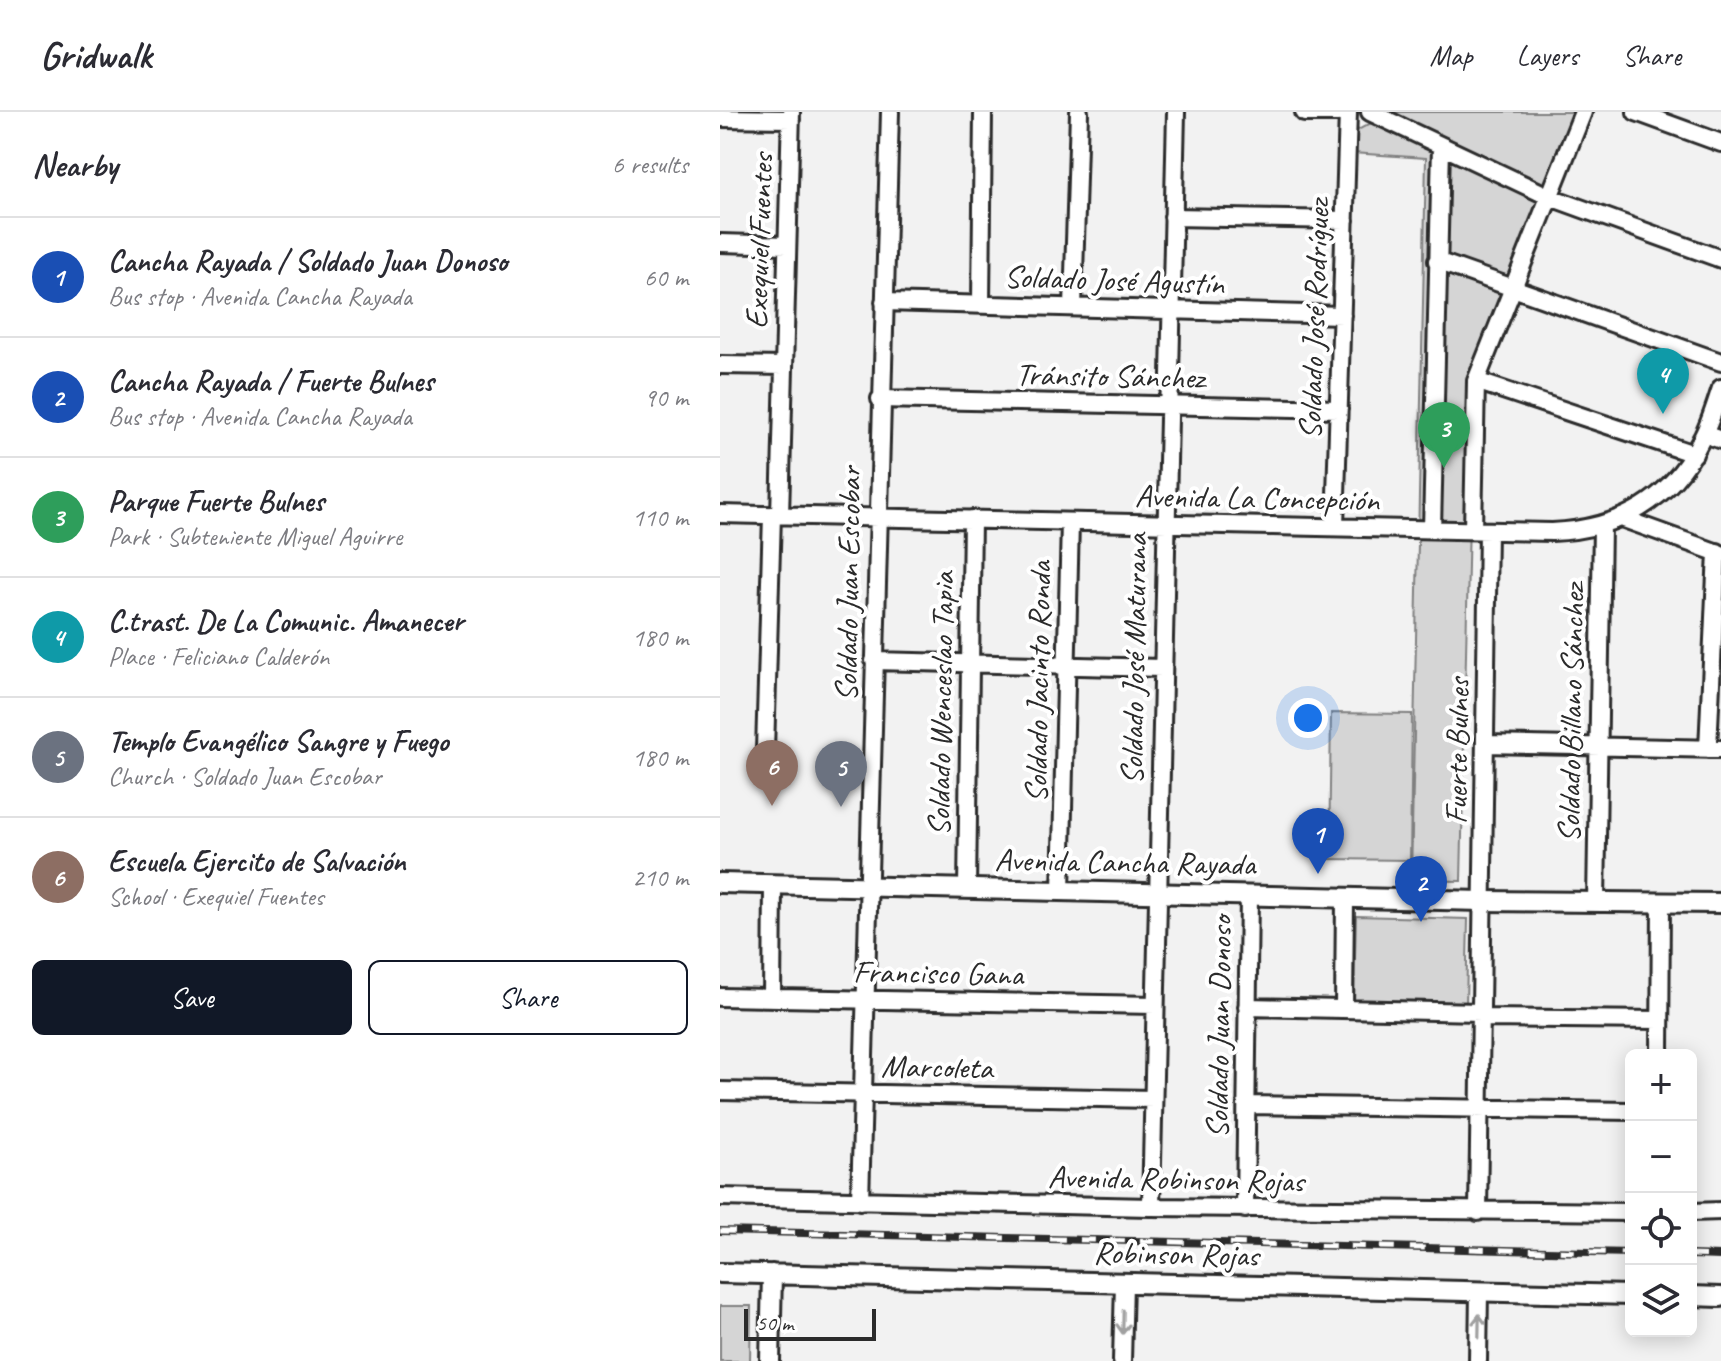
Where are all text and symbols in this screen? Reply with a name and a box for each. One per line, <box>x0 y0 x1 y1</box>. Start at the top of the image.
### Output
text: Gridwalk <box>40 32 152 79</box>
text: Map <box>1430 38 1473 73</box>
text: Layers <box>1517 38 1578 73</box>
text: Share <box>1622 38 1681 73</box>
text: Nearby <box>32 143 118 186</box>
text: 6 results <box>612 148 688 181</box>
street label: Exequiel Fuentes <box>735 150 783 329</box>
street label: Soldado José Rodríguez <box>1289 195 1339 440</box>
text: Cancha Rayada / Soldado Juan Donoso <box>108 242 507 280</box>
street label: Soldado José Agustín <box>1003 256 1226 304</box>
text: 1 <box>52 261 64 294</box>
text: 60 m <box>644 261 688 294</box>
text: Bus stop · Avenida Cancha Rayada <box>108 280 412 313</box>
pin: 4 <box>1637 348 1689 414</box>
street label: Tránsito Sánchez <box>1015 354 1209 398</box>
text: Cancha Rayada / Fuerte Bulnes <box>108 362 434 400</box>
text: 2 <box>52 381 64 414</box>
text: 90 m <box>644 381 688 414</box>
text: Bus stop · Avenida Cancha Rayada <box>108 400 412 433</box>
pin: 3 <box>1418 402 1470 468</box>
street label: Soldado Juan Escobar <box>825 464 871 702</box>
street label: Avenida La Concepción <box>1135 475 1381 521</box>
text: Parque Fuerte Bulnes <box>108 482 324 520</box>
text: 3 <box>52 501 64 534</box>
text: 110 m <box>632 501 688 534</box>
text: Park · Subteniente Miguel Aguirre <box>108 520 402 553</box>
street label: Soldado José Maturana <box>1111 531 1157 785</box>
street label: Soldado Jacinto Ronda <box>1015 559 1061 803</box>
street label: Soldado Wenceslao Tapia <box>918 570 964 836</box>
street label: Soldado Billano Sánchez <box>1548 579 1594 843</box>
text: C.trast. De La Comunic. Amanecer <box>108 602 463 640</box>
text: 4 <box>52 621 64 654</box>
text: 180 m <box>632 621 688 654</box>
text: Place · Feliciano Calderón <box>108 640 329 673</box>
street label: Fuerte Bulnes <box>1435 675 1479 825</box>
your location <box>1288 698 1328 738</box>
text: Templo Evangélico Sangre y Fuego <box>108 722 448 760</box>
pin: 6 <box>746 740 798 806</box>
text: 5 <box>52 741 64 774</box>
text: 180 m <box>632 741 688 774</box>
pin: 5 <box>815 741 867 807</box>
text: Church · Soldado Juan Escobar <box>108 760 382 793</box>
pin: 1 <box>1292 808 1344 874</box>
street label: Avenida Cancha Rayada <box>994 839 1258 885</box>
text: Escuela Ejercito de Salvación <box>108 842 406 880</box>
pin: 2 <box>1395 856 1447 922</box>
text: 6 <box>52 861 64 894</box>
text: 210 m <box>632 861 688 894</box>
text: School · Exequiel Fuentes <box>108 880 324 913</box>
street label: Soldado Juan Donoso <box>1197 912 1242 1139</box>
street label: Francisco Gana <box>853 951 1025 995</box>
button: Save <box>32 960 352 1035</box>
button: Share <box>368 960 688 1035</box>
street label: Marcoleta <box>881 1046 995 1089</box>
map controls <box>1625 1049 1697 1337</box>
button: + <box>1625 1049 1697 1121</box>
button: − <box>1625 1121 1697 1193</box>
street label: Avenida Robinson Rojas <box>1048 1156 1307 1202</box>
button: locate <box>1625 1193 1697 1265</box>
street label: Robinson Rojas <box>1093 1232 1262 1276</box>
button: layers <box>1625 1265 1697 1337</box>
scale bar <box>744 1305 876 1341</box>
one-way arrow <box>1116 1308 1131 1335</box>
text: 50 m <box>756 1309 793 1337</box>
one-way arrow <box>1471 1313 1486 1340</box>

